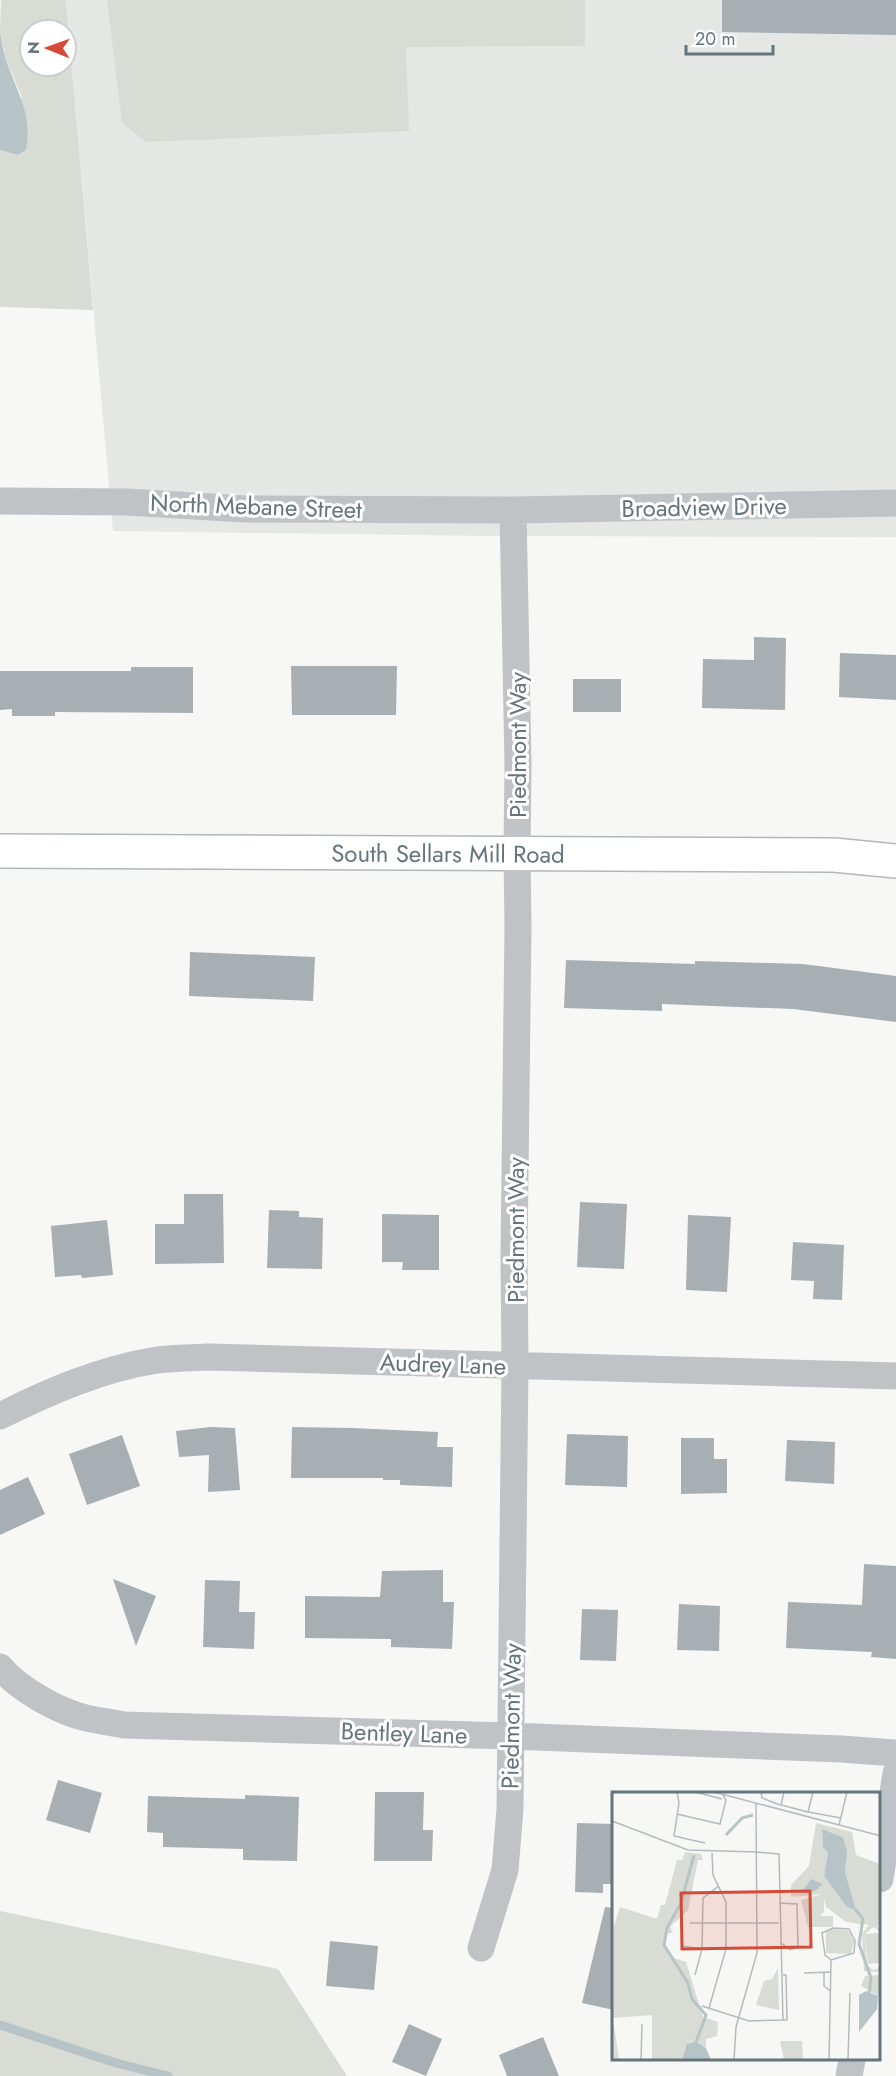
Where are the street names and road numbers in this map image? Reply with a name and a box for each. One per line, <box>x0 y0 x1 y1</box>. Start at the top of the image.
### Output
street label: North Mebane Street <box>149 485 363 527</box>
street label: Broadview Drive <box>621 488 787 526</box>
street label: Piedmont Way <box>500 671 535 818</box>
street label: South Sellars Mill Road <box>331 835 565 871</box>
street label: Piedmont Way <box>498 1156 533 1303</box>
street label: Audrey Lane <box>379 1344 507 1384</box>
street label: Piedmont Way <box>492 1642 530 1789</box>
street label: Bentley Lane <box>340 1713 468 1753</box>

